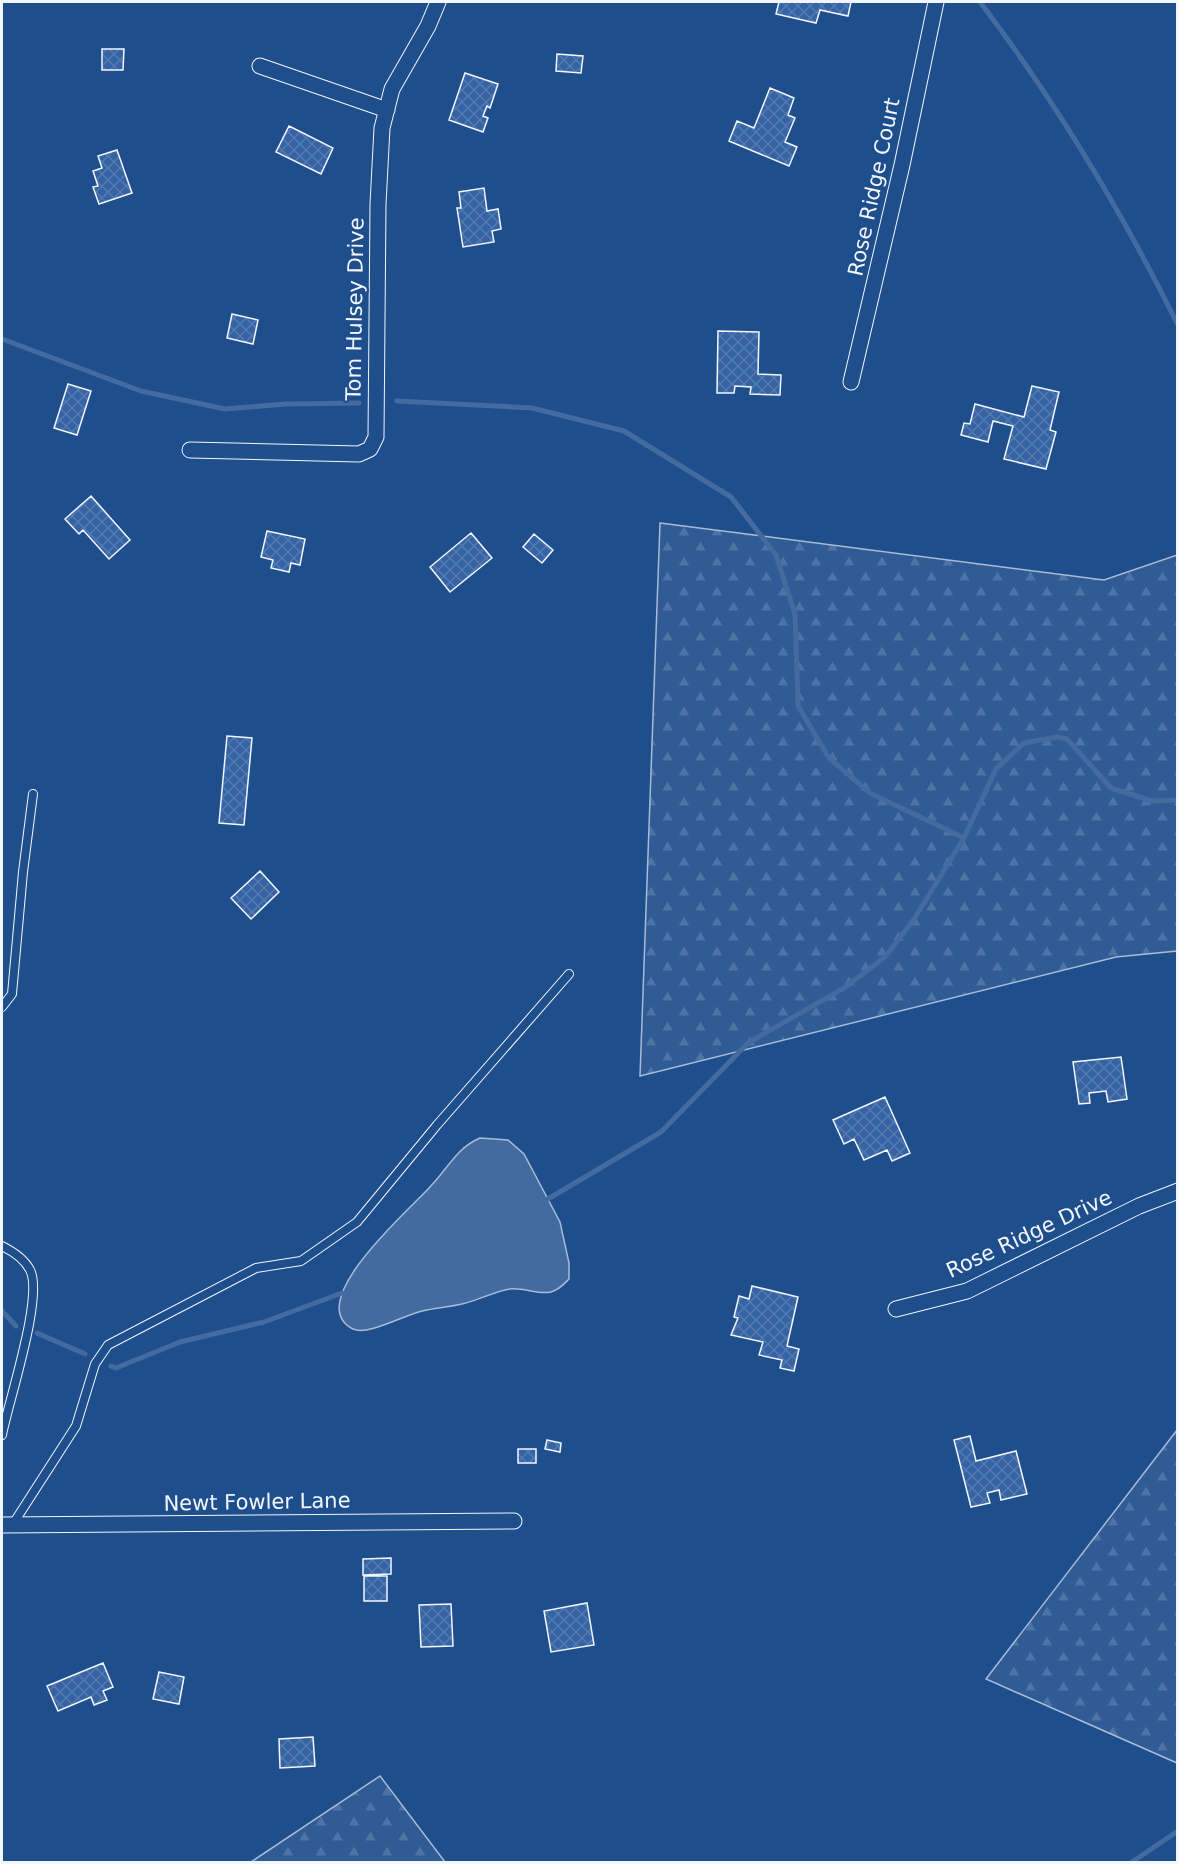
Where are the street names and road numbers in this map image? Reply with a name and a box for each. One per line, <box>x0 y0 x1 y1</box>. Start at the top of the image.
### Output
street label: Rose Ridge Court <box>843 96 905 278</box>
street label: Tom Hulsey Drive <box>341 217 369 402</box>
street label: Rose Ridge Drive <box>942 1185 1116 1283</box>
street label: Newt Fowler Lane <box>163 1488 351 1516</box>

